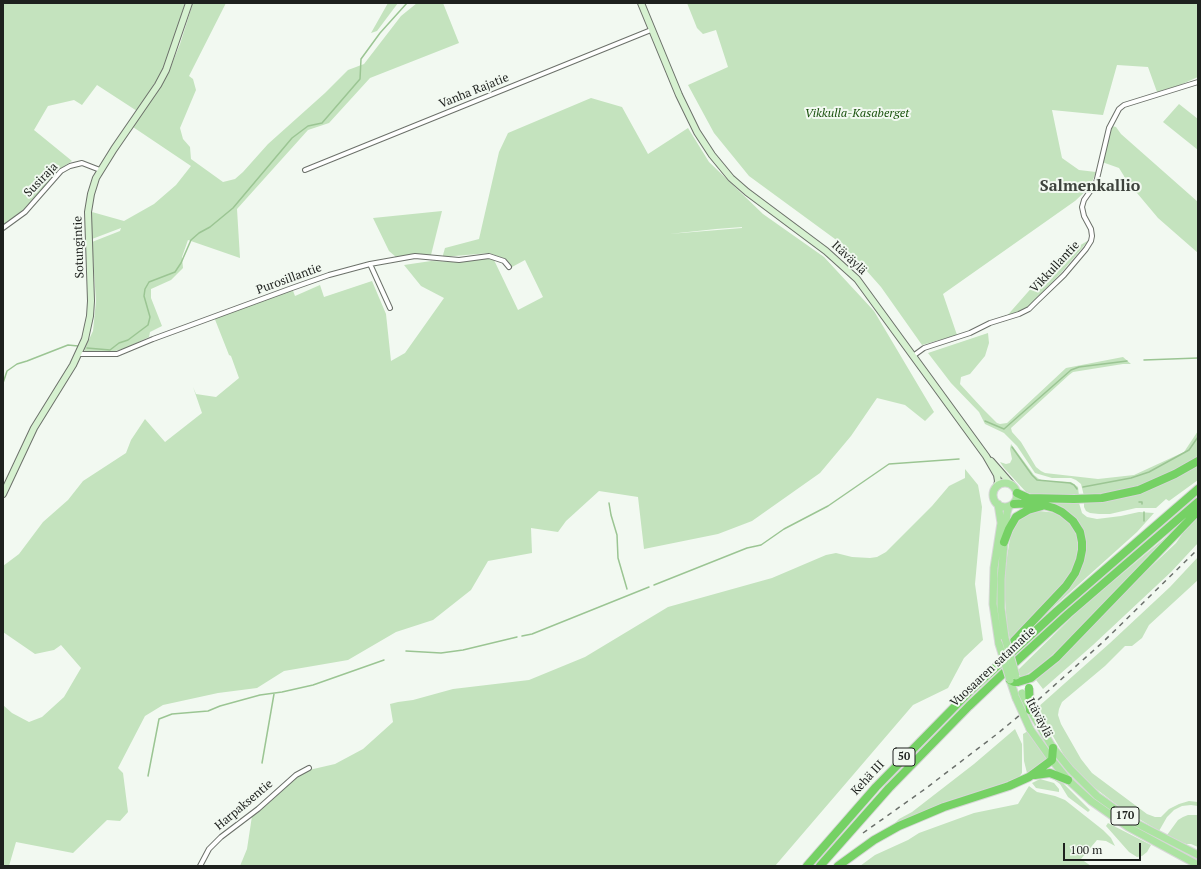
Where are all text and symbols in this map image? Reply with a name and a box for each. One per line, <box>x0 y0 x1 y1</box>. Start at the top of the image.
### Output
street label: Vanha Rajatie <box>437 71 511 111</box>
park label: Vikkulla-Kasaberget <box>805 107 909 121</box>
street label: Susiraja <box>21 160 61 200</box>
district label: Salmenkallio <box>1040 176 1140 196</box>
street label: Sotungintie <box>71 215 87 279</box>
street label: Itäväylä <box>829 238 869 278</box>
street label: Vikkullantie <box>1027 238 1083 296</box>
street label: Purosillantie <box>254 261 324 297</box>
street label: Vuosaaren satamatie <box>947 624 1039 710</box>
street label: Itäväylä <box>1023 696 1055 740</box>
road number: 50 <box>893 748 915 766</box>
street label: Kehä III <box>848 758 888 798</box>
street label: Harpaksentie <box>212 777 276 833</box>
road number: 170 <box>1111 807 1139 825</box>
scale bar <box>1065 835 1143 861</box>
text: 100 m <box>1070 842 1102 857</box>

